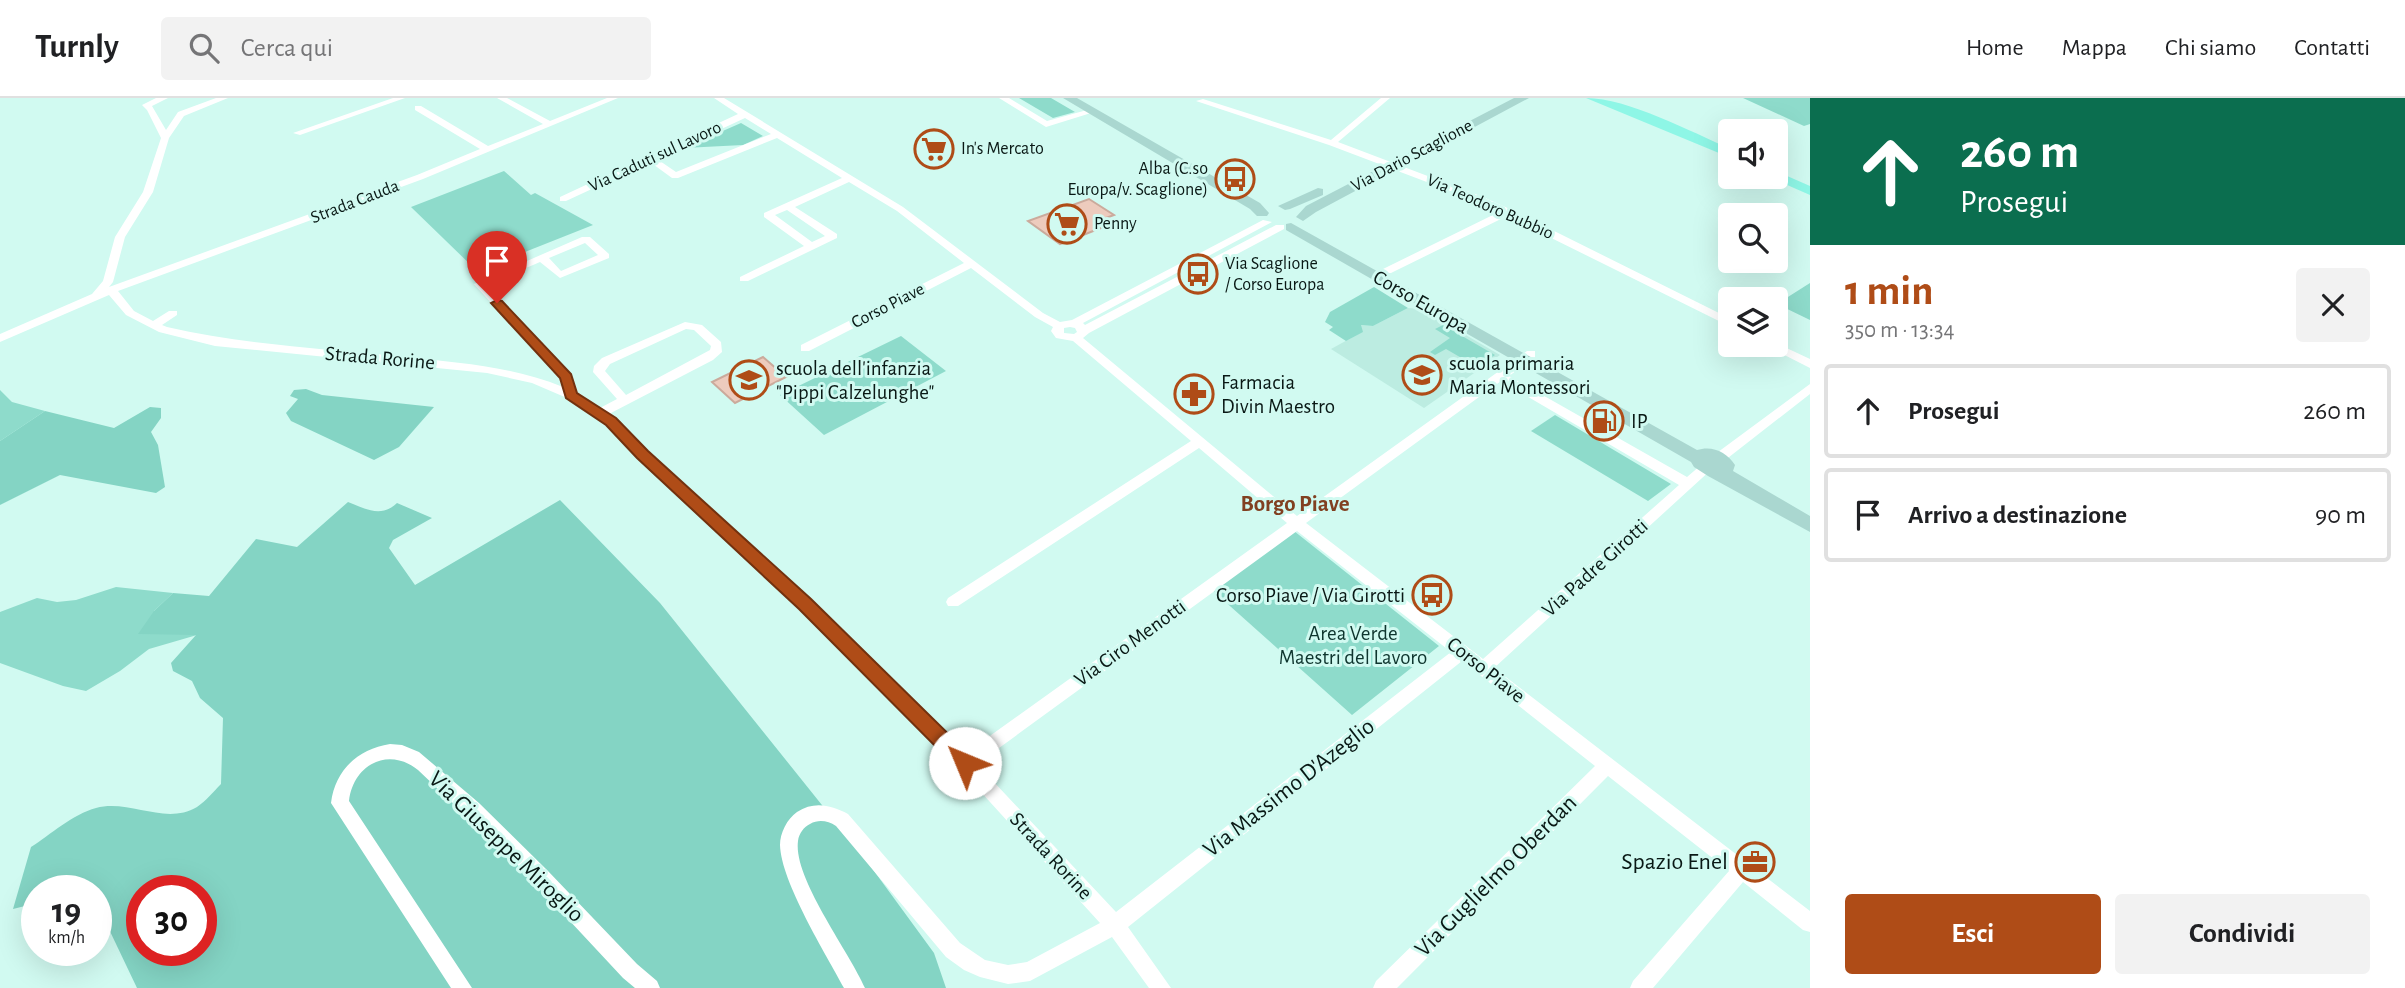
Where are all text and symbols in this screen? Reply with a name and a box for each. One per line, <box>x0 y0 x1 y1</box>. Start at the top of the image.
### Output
search box <box>161 17 651 80</box>
icon: search <box>185 29 223 67</box>
text: Turnly <box>35 31 119 64</box>
text: Cerca qui <box>241 35 333 61</box>
text: Home <box>1966 36 2024 60</box>
text: Mappa <box>2062 36 2127 60</box>
text: Chi siamo <box>2165 36 2256 60</box>
text: Contatti <box>2294 36 2370 60</box>
street label: Via Dario Scaglione <box>1348 116 1476 196</box>
street label: Via Caduti sul Lavoro <box>586 118 724 196</box>
map controls <box>1718 119 1788 357</box>
button: sound <box>1718 119 1788 189</box>
icon: ahead <box>1845 126 1936 217</box>
supermarket icon: In's Mercato <box>913 128 955 170</box>
text: 260 m <box>1960 128 2079 177</box>
place label: In's Mercato <box>961 140 1044 158</box>
bus stop icon: Alba (C.so Europa/v. Scaglione) <box>1214 158 1256 200</box>
place label: Alba (C.so Europa/v. Scaglione) <box>1067 160 1208 199</box>
street label: Via Teodoro Bubbio <box>1424 171 1556 243</box>
street label: Strada Cauda <box>308 177 402 227</box>
text: Prosegui <box>1960 186 2068 218</box>
supermarket icon: Penny <box>1046 203 1088 245</box>
button: search <box>1718 203 1788 273</box>
place label: Penny <box>1094 215 1137 233</box>
pin <box>467 231 527 303</box>
icon: arrive <box>478 242 516 280</box>
bus stop icon: Via Scaglione / Corso Europa <box>1177 253 1219 295</box>
place label: Via Scaglione / Corso Europa <box>1225 255 1325 294</box>
street label: Corso Europa <box>1370 266 1473 338</box>
button: close <box>2296 268 2370 342</box>
text: 1 min <box>1845 270 1934 312</box>
street label: Corso Piave <box>849 280 927 332</box>
button: layers <box>1718 287 1788 357</box>
text: 350 m · 13:34 <box>1845 319 1954 342</box>
street label: Strada Rorine <box>324 343 436 373</box>
place label: scuola primaria Maria Montessori <box>1449 353 1591 398</box>
school or university icon: scuola primaria Maria Montessori <box>1401 354 1443 396</box>
place label: scuola dell'infanzia "Pippi Calzelunghe" <box>776 358 934 403</box>
school or university icon: scuola dell'infanzia "Pippi Calzelunghe" <box>728 359 770 401</box>
place label: Farmacia Divin Maestro <box>1221 372 1335 417</box>
pharmacy icon: Farmacia Divin Maestro <box>1173 373 1215 415</box>
icon: ahead <box>1849 392 1887 430</box>
text: Prosegui <box>1908 398 1999 424</box>
text: 260 m <box>2303 398 2366 424</box>
fuel station icon: IP <box>1583 400 1625 442</box>
place label: IP <box>1631 411 1648 432</box>
district label: Borgo Piave <box>1241 493 1350 516</box>
icon: arrive <box>1849 496 1887 534</box>
text: Arrivo a destinazione <box>1908 502 2127 528</box>
text: 90 m <box>2315 502 2366 528</box>
street label: Via Padre Girotti <box>1538 515 1652 621</box>
bus stop icon: Corso Piave / Via Girotti <box>1411 574 1453 616</box>
place label: Corso Piave / Via Girotti <box>1216 585 1405 606</box>
street label: Via Ciro Menotti <box>1070 596 1190 690</box>
park label: Area Verde Maestri del Lavoro <box>1279 623 1427 668</box>
street label: Corso Piave <box>1443 633 1529 707</box>
street label: Via Massimo D'Azeglio <box>1199 714 1379 862</box>
position arrow <box>928 726 1002 800</box>
street label: Via Giuseppe Miroglio <box>424 767 588 927</box>
street label: Via Guglielmo Oberdan <box>1410 790 1582 962</box>
street label: Strada Rorine <box>1006 809 1096 903</box>
office icon: Spazio Enel <box>1734 841 1776 883</box>
place label: Spazio Enel <box>1621 850 1728 874</box>
speed limit sign: 30 <box>126 875 217 966</box>
text: 19 <box>52 894 81 929</box>
button: Esci <box>1845 894 2101 974</box>
button: Condividi <box>2115 894 2370 974</box>
text: km/h <box>48 929 85 947</box>

